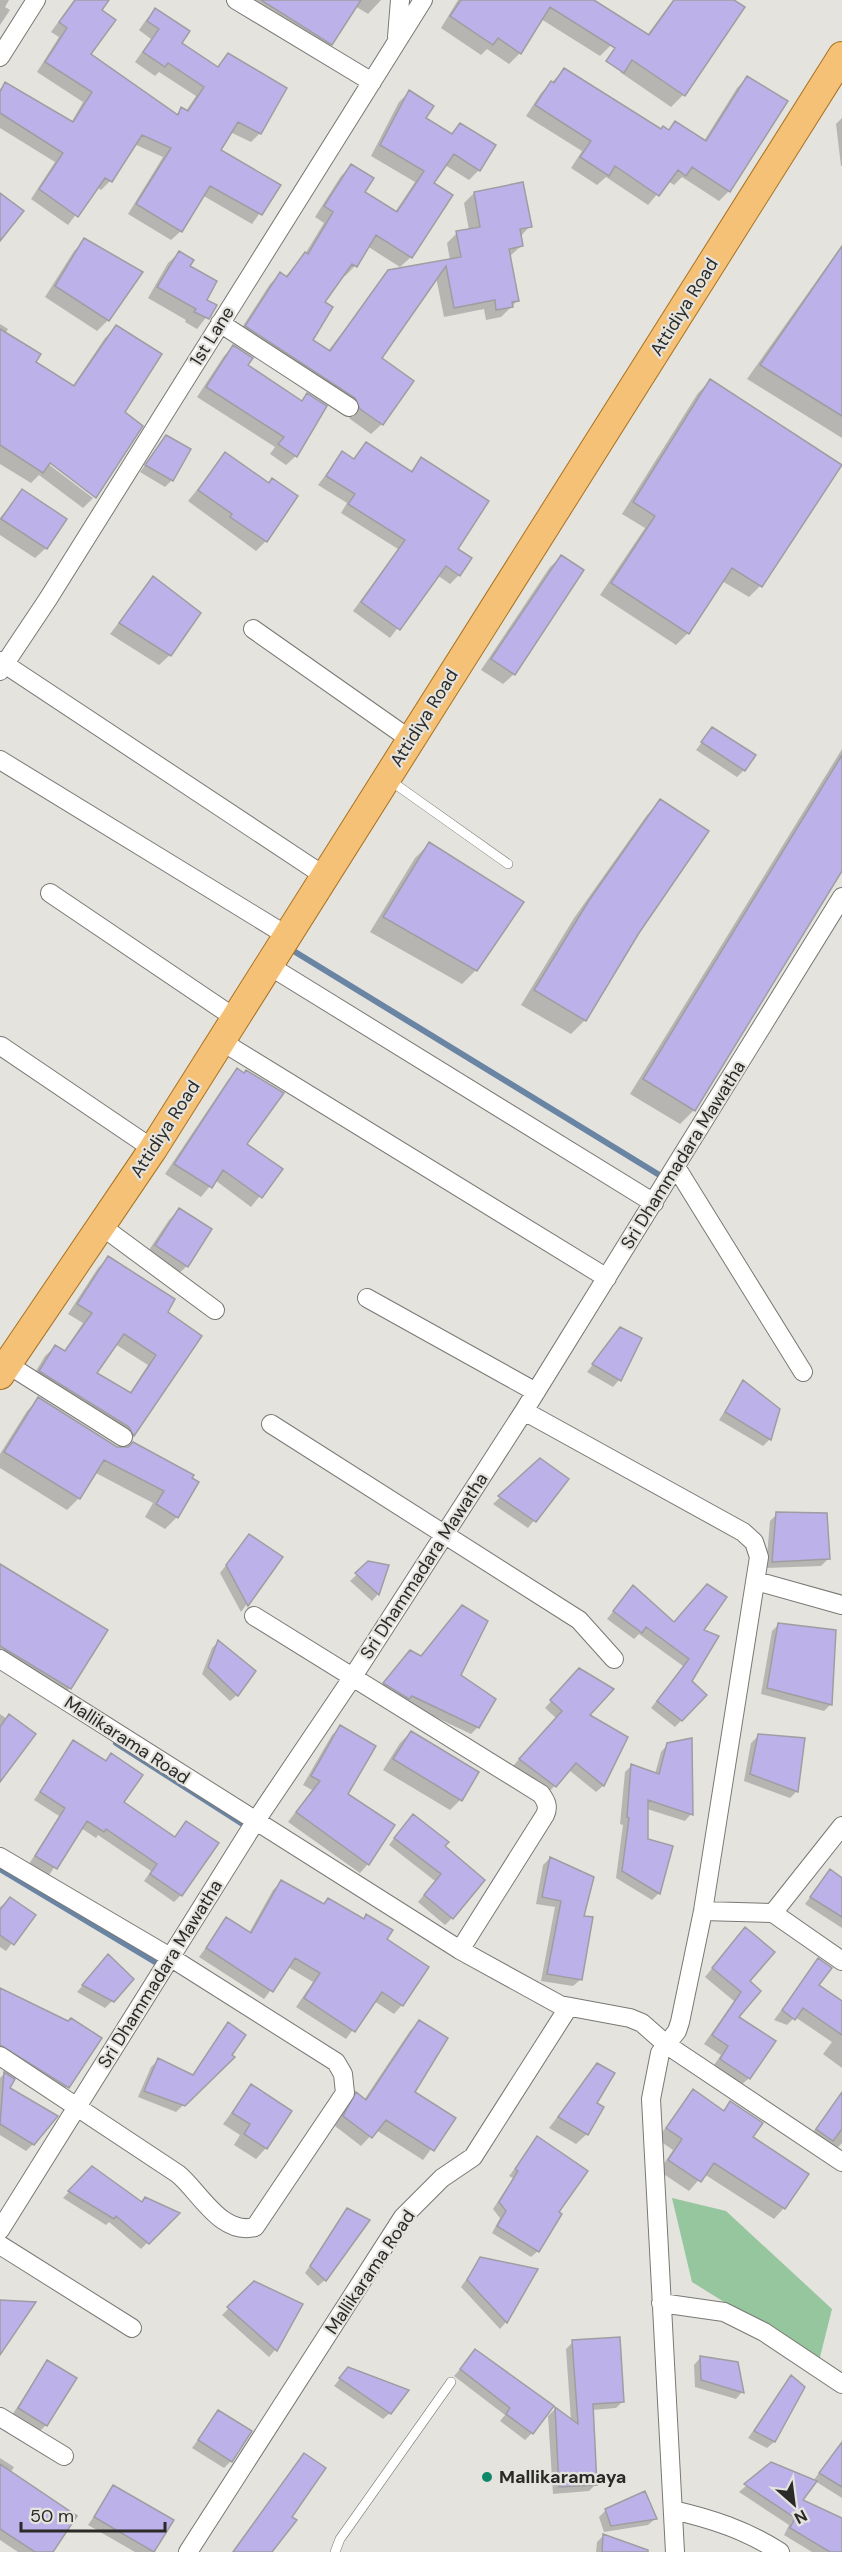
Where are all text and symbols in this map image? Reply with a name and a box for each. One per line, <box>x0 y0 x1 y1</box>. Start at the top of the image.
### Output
street label: Attidiya Road <box>644 254 724 360</box>
street label: 1st Lane <box>184 302 240 370</box>
street label: Attidiya Road <box>384 665 464 771</box>
street label: Sri Dhammadara Mawatha <box>615 1056 751 1254</box>
street label: Attidiya Road <box>125 1076 205 1182</box>
street label: Sri Dhammadara Mawatha <box>355 1468 493 1664</box>
street label: Mallikarama Road <box>60 1690 194 1790</box>
street label: Sri Dhammadara Mawatha <box>92 1875 228 2073</box>
street label: Mallikarama Road <box>319 2205 421 2339</box>
place label: Mallikaramaya <box>499 2465 626 2489</box>
marker: Mallikaramaya <box>480 2470 494 2484</box>
north arrow <box>764 2474 824 2534</box>
scale bar <box>21 2495 165 2533</box>
text: 50 m <box>30 2504 74 2528</box>
text: N <box>791 2505 811 2529</box>

